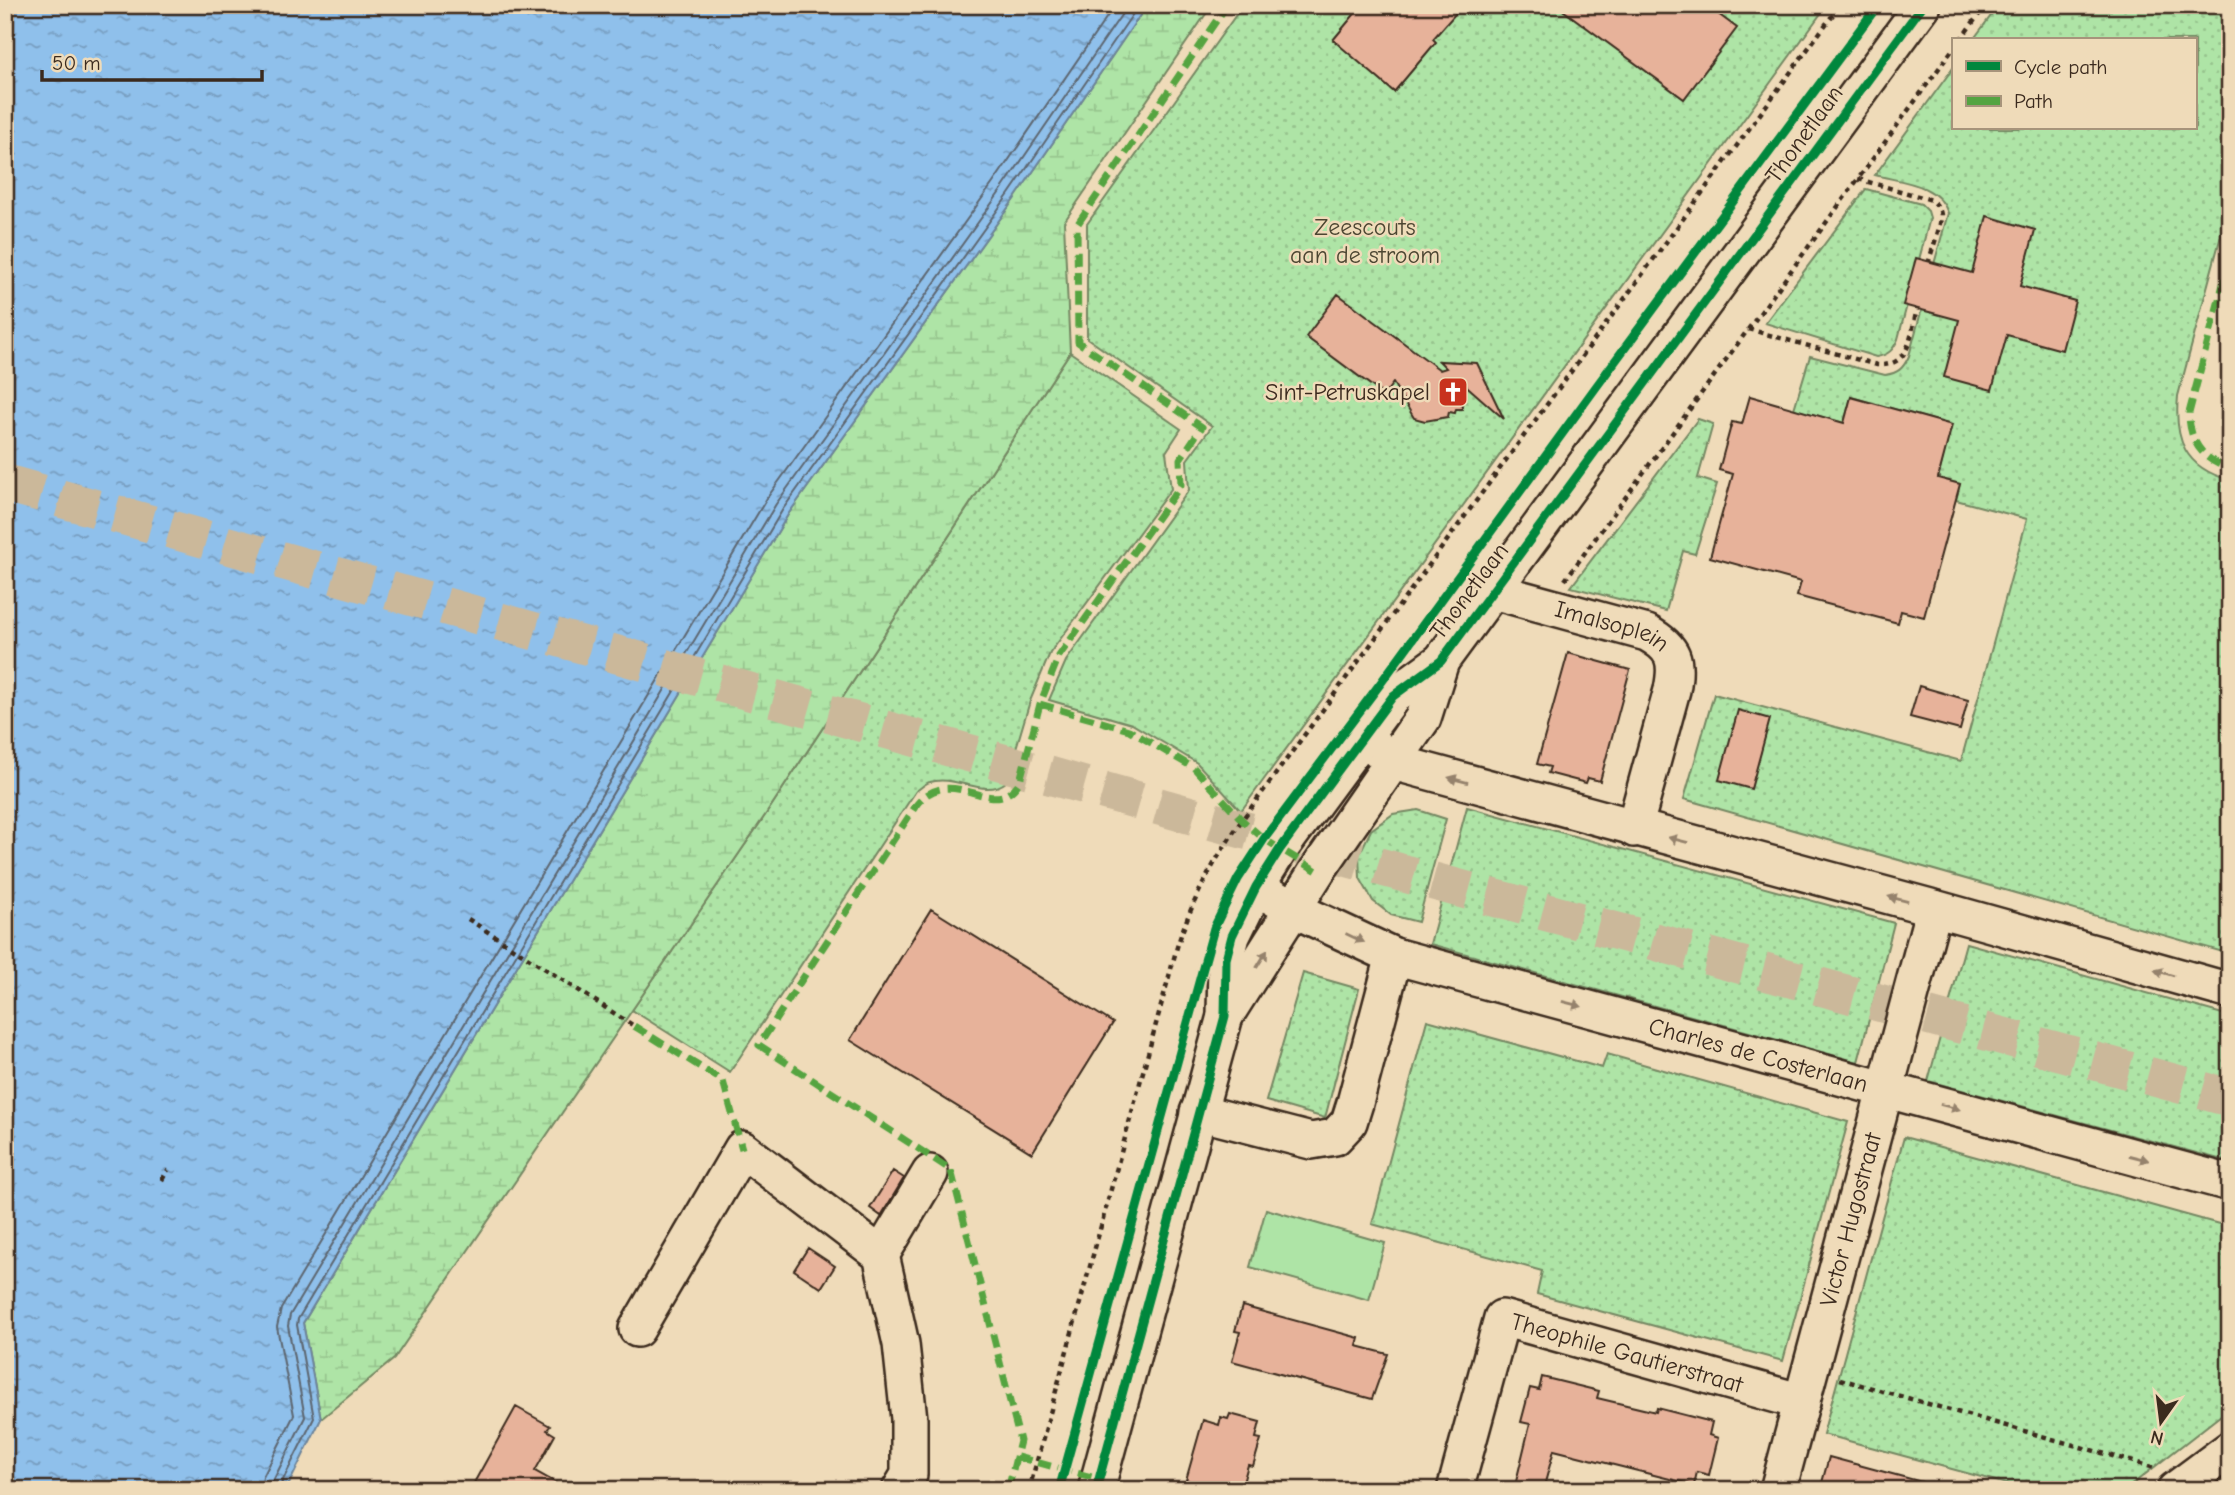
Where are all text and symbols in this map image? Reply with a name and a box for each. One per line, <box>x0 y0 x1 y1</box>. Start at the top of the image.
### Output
scale bar <box>42 38 262 82</box>
legend <box>1952 38 2196 130</box>
text: 50 m <box>52 51 101 75</box>
text: Cycle path <box>2014 55 2107 79</box>
street label: Thonetlaan <box>1759 80 1849 188</box>
text: Path <box>2014 89 2053 113</box>
park label: Zeescouts aan de stroom <box>1290 213 1440 269</box>
church icon: Sint-Petruskapel <box>1436 375 1470 409</box>
place label: Sint-Petruskapel <box>1265 378 1430 406</box>
street label: Thonetlaan <box>1424 537 1514 645</box>
street label: Imalsoplein <box>1552 595 1675 657</box>
one-way arrow <box>1447 774 1469 785</box>
one-way arrow <box>1667 834 1689 845</box>
one-way arrow <box>1887 893 1909 904</box>
one-way arrow <box>1345 932 1365 944</box>
one-way arrow <box>1256 949 1269 969</box>
one-way arrow <box>2153 967 2175 978</box>
one-way arrow <box>1561 999 1583 1010</box>
street label: Charles de Costerlaan <box>1646 1012 1871 1098</box>
one-way arrow <box>1940 1102 1961 1112</box>
street label: Victor Hugostraat <box>1814 1128 1887 1310</box>
one-way arrow <box>2129 1154 2150 1164</box>
street label: Theophile Gautierstraat <box>1508 1307 1747 1399</box>
north arrow <box>2126 1386 2196 1456</box>
text: N <box>2148 1425 2166 1450</box>

